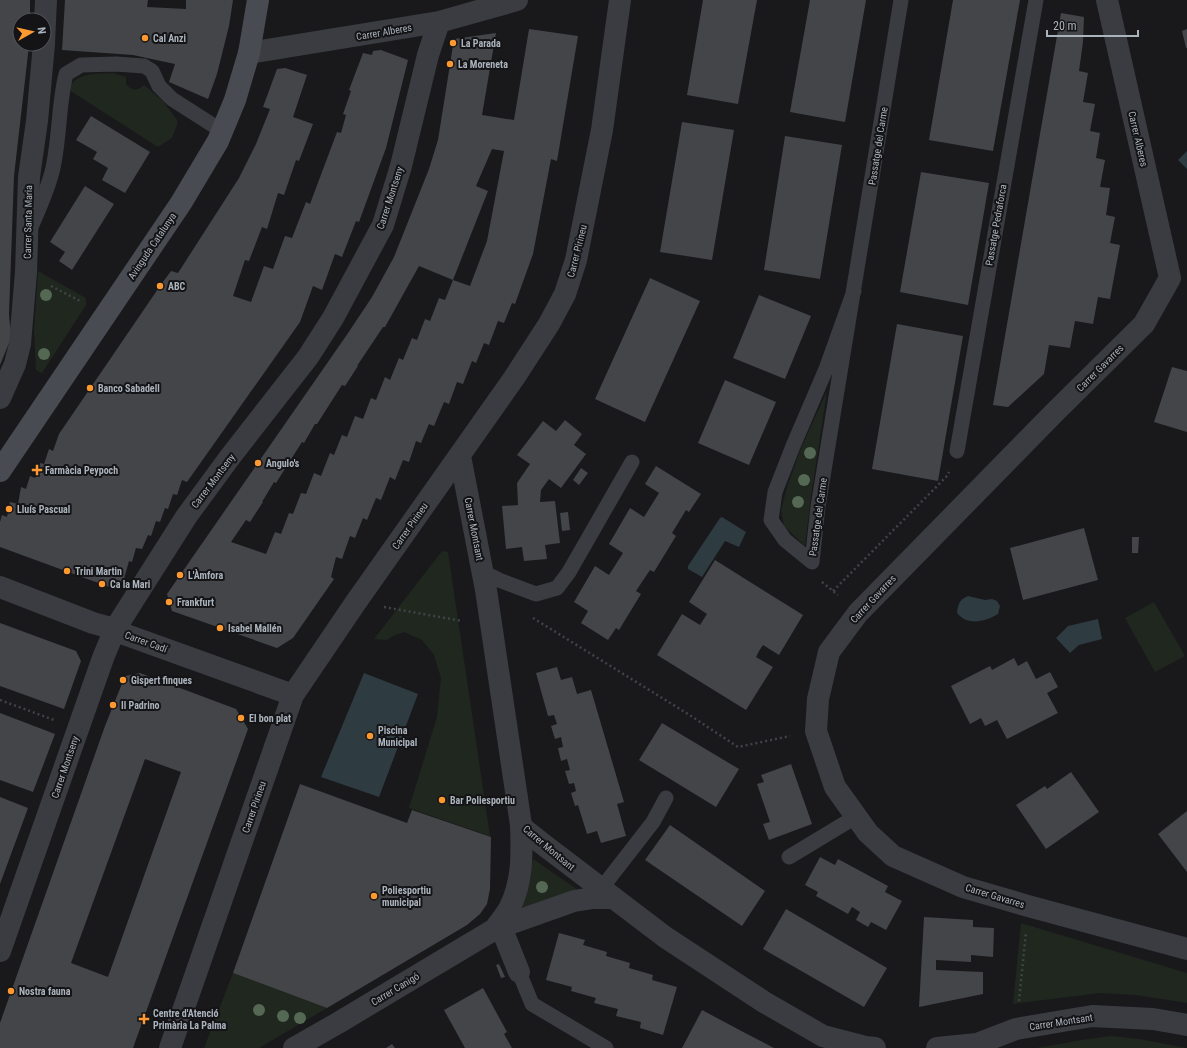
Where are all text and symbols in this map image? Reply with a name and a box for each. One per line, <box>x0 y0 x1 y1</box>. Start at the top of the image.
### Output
north arrow <box>12 12 52 52</box>
scale bar <box>1047 12 1138 38</box>
text: 20 m <box>1053 19 1077 33</box>
street label: Carrer Alberes <box>355 22 413 42</box>
text: N <box>35 26 48 35</box>
marker: Cal Anzi <box>140 33 150 43</box>
place label: Cal Anzi <box>153 33 186 44</box>
marker: La Parada <box>448 38 458 48</box>
place label: La Parada <box>461 38 501 49</box>
marker: La Moreneta <box>445 59 455 69</box>
place label: La Moreneta <box>458 59 508 70</box>
street label: Passatge del Carme <box>866 106 890 186</box>
street label: Carrer Alberes <box>1126 110 1150 168</box>
street label: Carrer Montseny <box>375 165 405 231</box>
street label: Passatge Pedraforca <box>983 183 1009 267</box>
street label: Carrer Santa Maria <box>22 185 34 259</box>
street label: Avinguda Catalunya <box>126 210 178 281</box>
street label: Carrer Pirineu <box>565 223 589 279</box>
marker: ABC <box>155 281 165 291</box>
place label: ABC <box>168 281 186 292</box>
street label: Carrer Gavarres <box>1074 342 1126 394</box>
marker: Banco Sabadell <box>85 383 95 393</box>
place label: Banco Sabadell <box>98 383 160 394</box>
street label: Carrer Montseny <box>189 452 237 510</box>
marker: Angulo's <box>253 458 263 468</box>
place label: Angulo's <box>266 458 300 469</box>
marker: Farmàcia Peypoch <box>32 465 42 475</box>
place label: Farmàcia Peypoch <box>45 465 118 476</box>
street label: Passatge del Carme <box>807 477 829 557</box>
street label: Carrer Montsant <box>462 497 486 562</box>
street label: Carrer Pirineu <box>390 501 430 551</box>
marker: Lluís Pascual <box>4 504 14 514</box>
place label: Lluís Pascual <box>17 504 70 515</box>
marker: Trini Martin <box>62 566 72 576</box>
place label: Trini Martin <box>75 566 122 577</box>
place label: L'Àmfora <box>188 569 223 581</box>
marker: L'Àmfora <box>175 570 185 580</box>
street label: Carrer Gavarres <box>848 572 898 625</box>
marker: Ca la Mari <box>97 579 107 589</box>
place label: Ca la Mari <box>110 579 150 590</box>
marker: Frankfurt <box>164 597 174 607</box>
place label: Frankfurt <box>177 597 214 608</box>
marker: Isabel Mallén <box>215 623 225 633</box>
place label: Isabel Mallén <box>228 623 282 634</box>
street label: Carrer Cadí <box>123 629 169 655</box>
marker: Gispert finques <box>118 675 128 685</box>
place label: Gispert finques <box>131 675 193 686</box>
marker: Il Padrino <box>108 700 118 710</box>
place label: Il Padrino <box>121 700 160 711</box>
marker: El bon plat <box>236 713 246 723</box>
place label: El bon plat <box>249 713 291 724</box>
place label: Piscina Municipal <box>378 725 417 748</box>
marker: Piscina Municipal <box>365 731 375 741</box>
street label: Carrer Montseny <box>49 734 81 800</box>
street label: Carrer Pirineu <box>240 780 268 834</box>
marker: Bar Poliesportiu <box>437 795 447 805</box>
place label: Bar Poliesportiu <box>450 795 515 806</box>
street label: Carrer Montsant <box>521 823 577 873</box>
street label: Carrer Gavarres <box>964 882 1026 910</box>
place label: Poliesportiu municipal <box>382 885 431 908</box>
marker: Poliesportiu municipal <box>369 891 379 901</box>
street label: Carrer Canigó <box>369 970 421 1008</box>
marker: Nostra fauna <box>6 986 16 996</box>
place label: Nostra fauna <box>19 986 71 997</box>
place label: Centre d'Atenció Primària La Palma <box>153 1008 227 1031</box>
street label: Carrer Montsant <box>1029 1012 1094 1032</box>
marker: Centre d'Atenció Primària La Palma <box>138 1013 150 1025</box>

